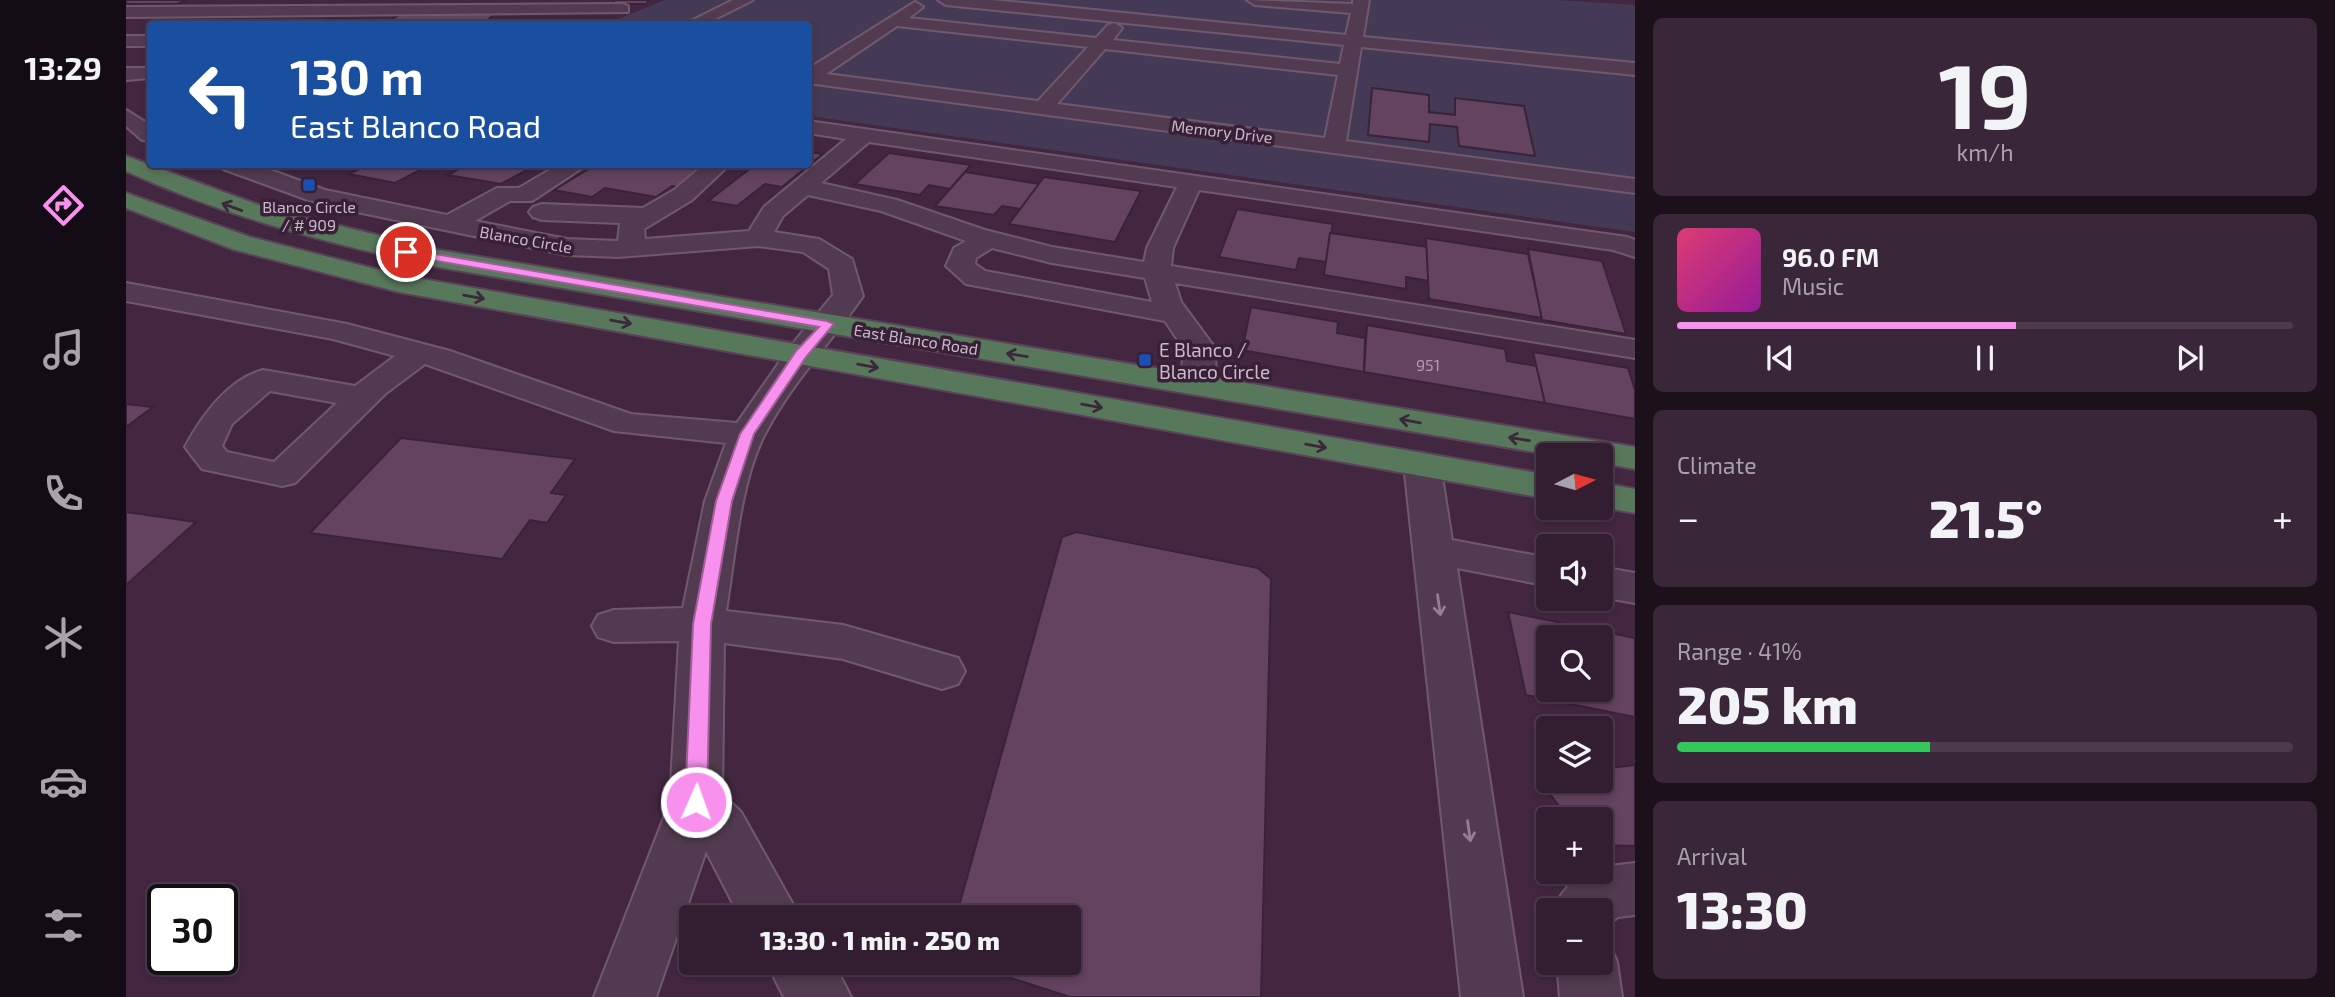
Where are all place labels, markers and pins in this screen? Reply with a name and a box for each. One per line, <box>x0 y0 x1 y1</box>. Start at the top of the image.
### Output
marker: Blanco Circle / # 909 <box>301 177 317 193</box>
place label: Blanco Circle / # 909 <box>262 197 356 234</box>
pin <box>376 222 436 282</box>
place label: E Blanco / Blanco Circle <box>1159 338 1270 383</box>
marker: E Blanco / Blanco Circle <box>1137 352 1153 368</box>

